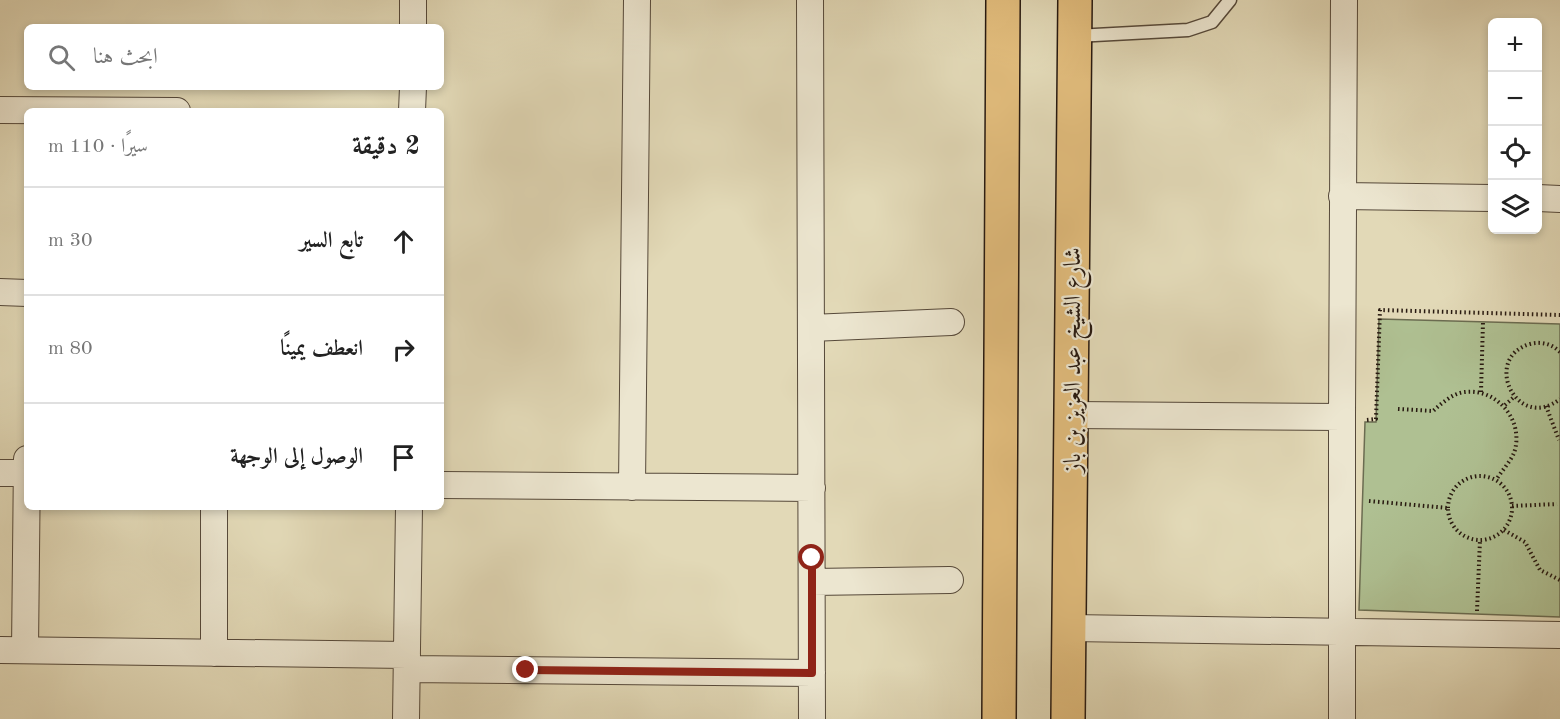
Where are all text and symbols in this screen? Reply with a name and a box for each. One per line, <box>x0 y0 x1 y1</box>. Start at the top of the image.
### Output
map controls <box>1488 18 1542 234</box>
button: + <box>1488 18 1542 72</box>
search box <box>24 24 444 90</box>
icon: search <box>45 41 78 74</box>
text: ابحث هنا <box>93 46 158 68</box>
button: − <box>1488 72 1542 126</box>
button: locate <box>1488 126 1542 180</box>
text: 2 دقيقة <box>352 134 420 160</box>
text: سيرًا · 110 m <box>48 137 148 157</box>
button: layers <box>1488 180 1542 234</box>
icon: ahead <box>387 225 420 258</box>
text: تابع السير <box>299 230 363 252</box>
text: 30 m <box>48 231 93 251</box>
street label: شارع الشيخ عبد العزيز بن باز <box>1062 247 1093 475</box>
icon: right <box>387 333 420 366</box>
text: انعطف يمينًا <box>280 338 363 360</box>
text: 80 m <box>48 339 93 359</box>
icon: arrive <box>387 441 420 474</box>
text: الوصول إلى الوجهة <box>230 446 363 468</box>
route start <box>798 544 824 570</box>
route end <box>512 656 538 682</box>

